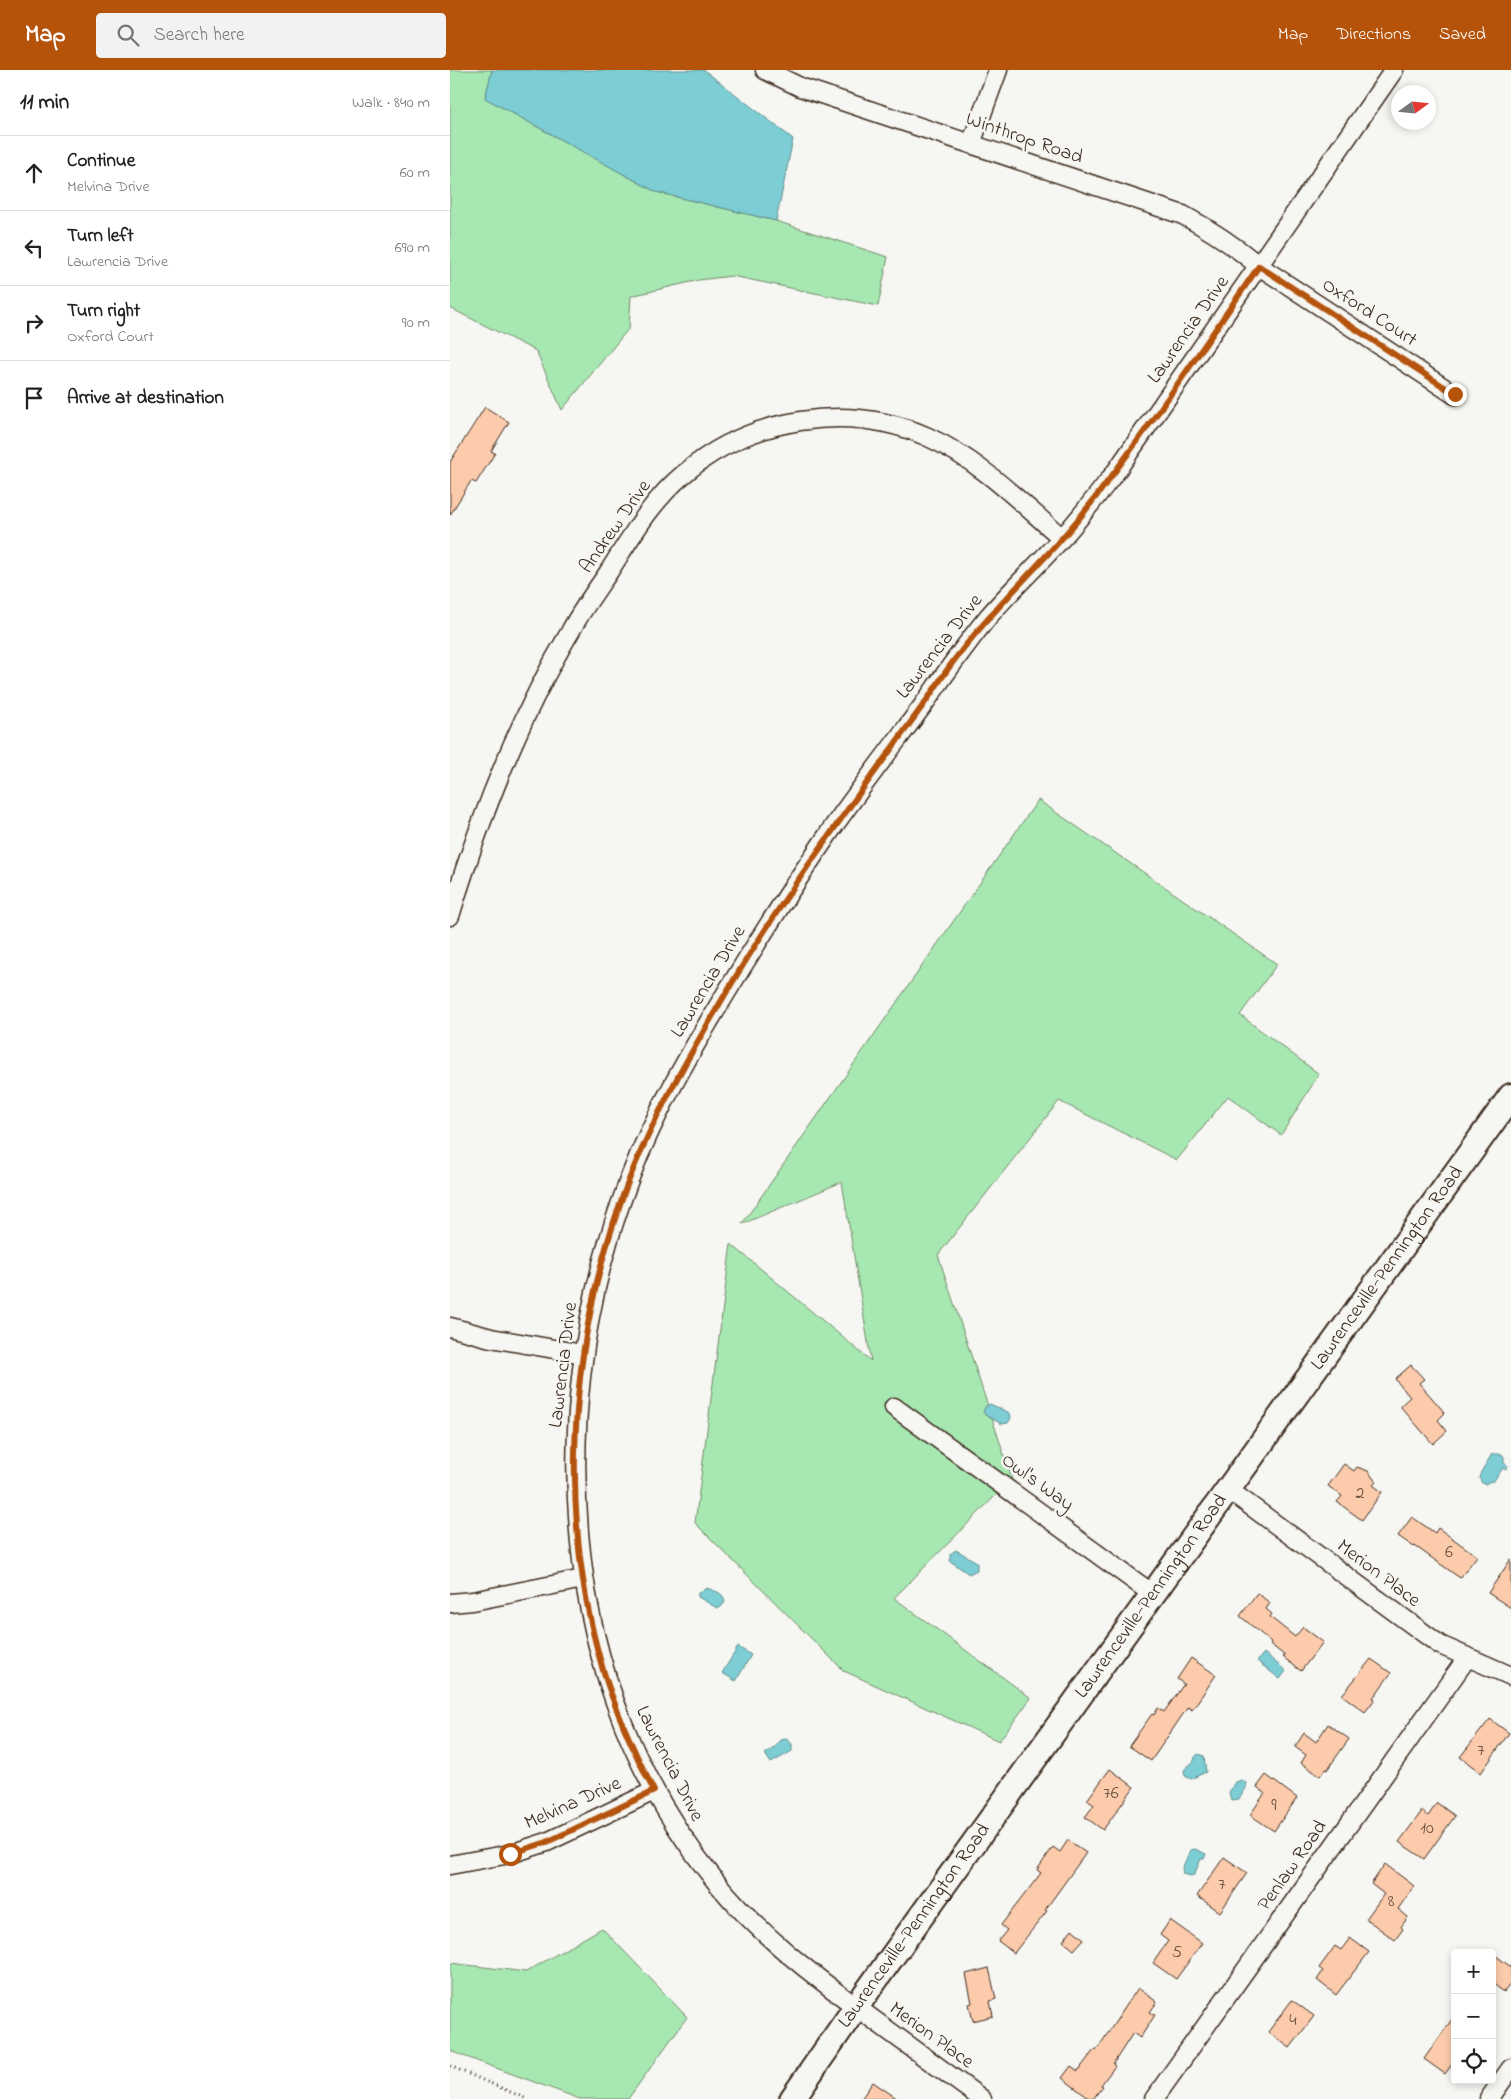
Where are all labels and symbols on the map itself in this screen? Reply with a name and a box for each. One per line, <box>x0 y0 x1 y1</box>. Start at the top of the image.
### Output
north arrow <box>1391 85 1436 130</box>
street label: Winthrop Road <box>962 105 1086 173</box>
street label: Lawrencia Drive <box>1141 270 1237 390</box>
street label: Oxford Court <box>1316 271 1423 355</box>
route end <box>1444 383 1467 406</box>
street label: Andrew Drive <box>573 474 659 580</box>
street label: Lawrencia Drive <box>890 588 990 706</box>
street label: Lawrencia Drive <box>664 920 754 1044</box>
street label: Lawrenceville-Pennington Road <box>1304 1160 1471 1377</box>
street label: Lawrencia Drive <box>542 1300 586 1429</box>
street label: Owl's Way <box>995 1447 1079 1519</box>
house number: 2 <box>1356 1481 1365 1507</box>
street label: Lawrenceville-Pennington Road <box>1068 1488 1235 1705</box>
street label: Merion Place <box>1330 1533 1426 1615</box>
house number: 6 <box>1445 1540 1453 1566</box>
street label: Lawrencia Drive <box>627 1701 711 1827</box>
house number: 7 <box>1477 1738 1485 1764</box>
street label: Melvina Drive <box>520 1770 626 1838</box>
house number: 76 <box>1103 1781 1119 1807</box>
house number: 9 <box>1271 1793 1277 1819</box>
street label: Penlaw Road <box>1251 1815 1335 1917</box>
house number: 10 <box>1420 1816 1434 1842</box>
street label: Lawrenceville-Pennington Road <box>831 1818 998 2034</box>
route start <box>499 1843 522 1866</box>
house number: 7 <box>1218 1872 1226 1898</box>
house number: 8 <box>1388 1889 1395 1915</box>
house number: 5 <box>1172 1940 1182 1966</box>
street label: Merion Place <box>883 1995 979 2077</box>
house number: 4 <box>1289 2008 1297 2034</box>

